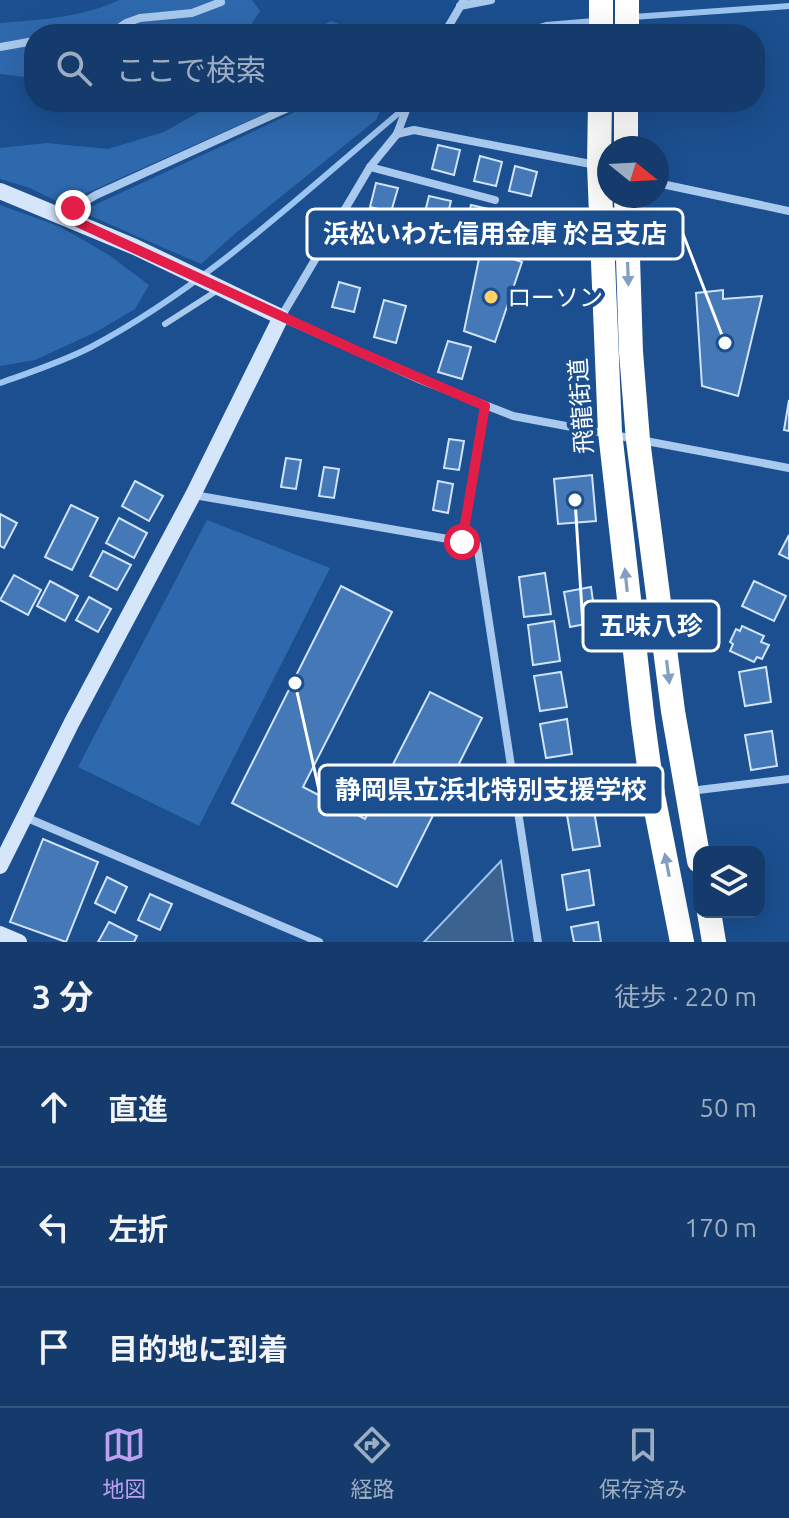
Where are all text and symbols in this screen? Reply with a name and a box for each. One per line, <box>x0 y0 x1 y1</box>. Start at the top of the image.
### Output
search box <box>24 24 765 112</box>
icon: search <box>52 46 96 90</box>
text: ここで検索 <box>116 53 266 87</box>
north arrow <box>597 136 669 208</box>
route end <box>55 190 91 226</box>
callout: 浜松いわた信用金庫 於呂支店 <box>307 209 683 259</box>
text: 浜松いわた信用金庫 於呂支店 <box>323 219 667 248</box>
one-way arrow <box>622 262 635 287</box>
place label: ローソン <box>507 284 603 311</box>
marker: ローソン <box>482 288 500 306</box>
street label: 飛龍街道 <box>564 357 598 455</box>
route start <box>444 524 480 560</box>
one-way arrow <box>620 568 633 593</box>
callout: 五味八珍 <box>583 601 719 651</box>
text: 五味八珍 <box>599 611 703 640</box>
one-way arrow <box>662 660 675 685</box>
callout: 静岡県立浜北特別支援学校 <box>319 765 663 815</box>
text: 静岡県立浜北特別支援学校 <box>335 775 647 804</box>
map controls <box>693 846 765 918</box>
button: layers <box>693 846 765 918</box>
one-way arrow <box>660 853 673 878</box>
text: 3 分 <box>32 977 93 1015</box>
text: 徒歩 · 220 m <box>614 982 757 1011</box>
icon: ahead <box>32 1085 76 1129</box>
text: 直進 <box>108 1092 168 1126</box>
text: 50 m <box>699 1093 757 1122</box>
icon: left <box>32 1205 76 1249</box>
text: 左折 <box>108 1212 168 1246</box>
text: 170 m <box>685 1213 757 1242</box>
icon: arrive <box>32 1325 76 1369</box>
text: 目的地に到着 <box>108 1332 288 1366</box>
tab: 地図 <box>102 1423 146 1503</box>
tab: 経路 <box>350 1423 395 1503</box>
tab: 保存済み <box>599 1423 687 1503</box>

